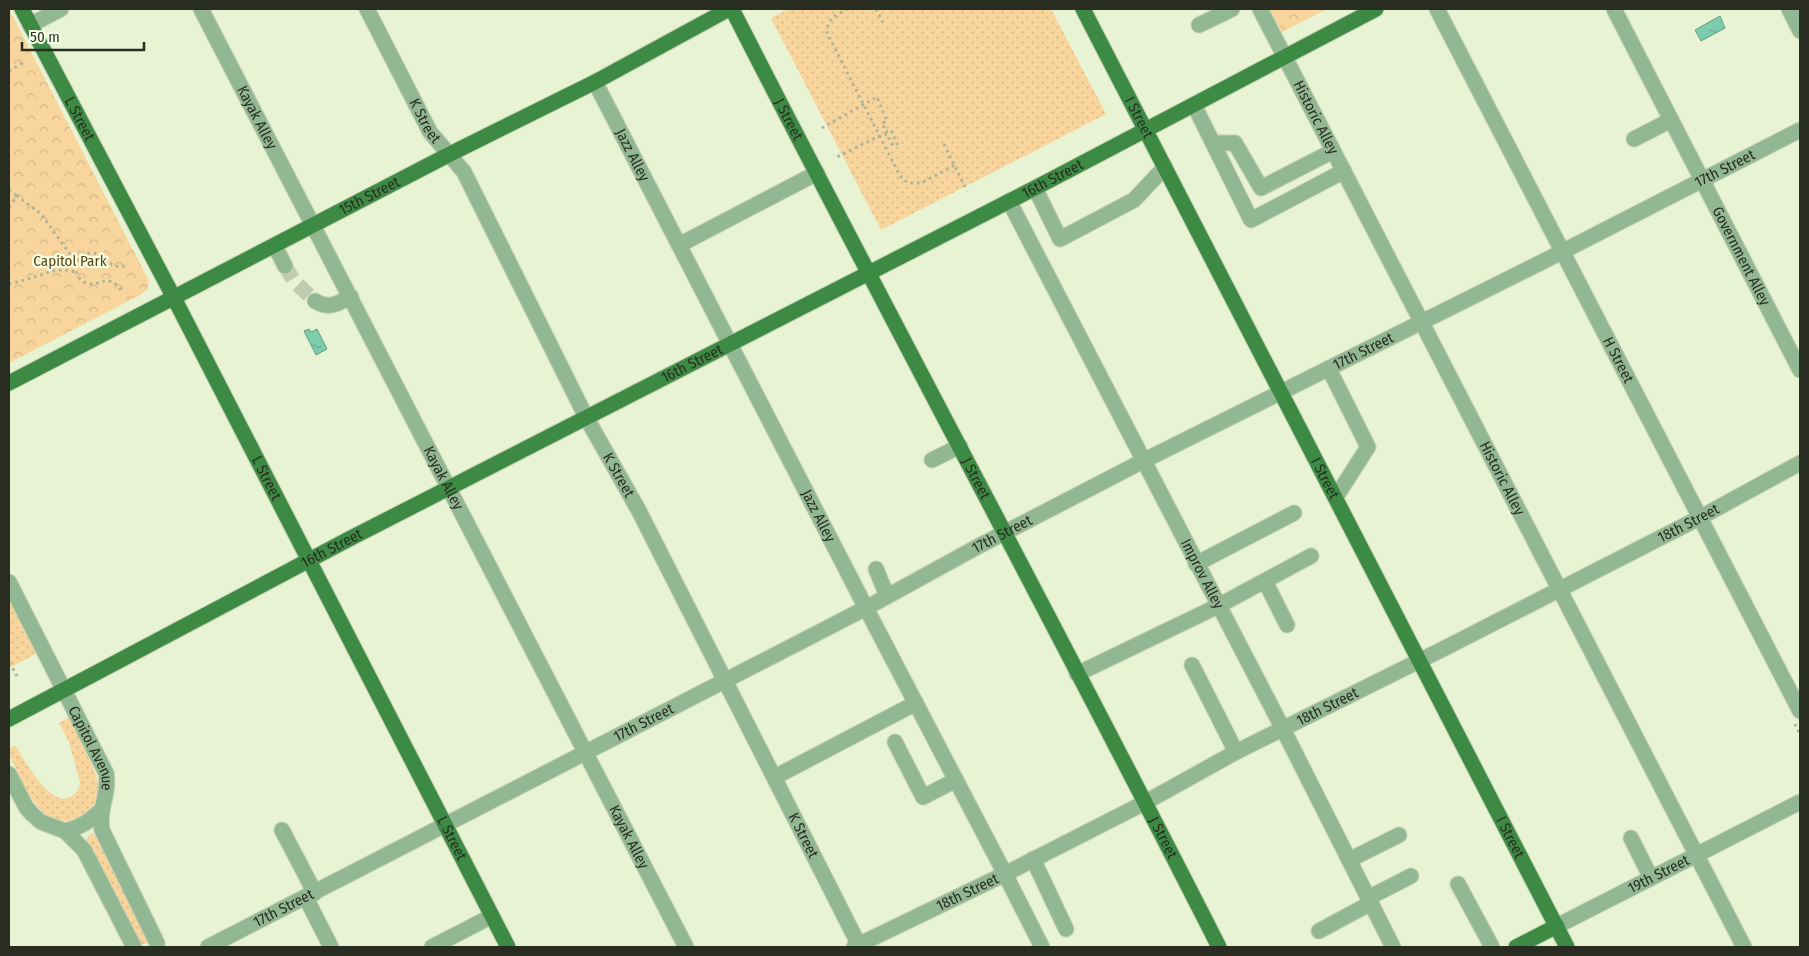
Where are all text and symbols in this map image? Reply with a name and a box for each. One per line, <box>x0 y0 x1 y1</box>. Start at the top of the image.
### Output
scale bar <box>22 20 145 52</box>
text: 50 m <box>30 28 60 46</box>
street label: Historic Alley <box>1289 77 1343 158</box>
street label: Kayak Alley <box>233 83 281 152</box>
street label: L Street <box>61 94 99 144</box>
street label: I Street <box>1121 94 1157 141</box>
street label: J Street <box>770 95 807 143</box>
street label: K Street <box>405 96 445 147</box>
street label: Jazz Alley <box>612 126 654 184</box>
street label: 17th Street <box>1692 146 1758 191</box>
street label: 16th Street <box>1019 155 1086 202</box>
street label: 15th Street <box>336 173 403 219</box>
street label: Government Alley <box>1708 204 1774 309</box>
park label: Capitol Park <box>33 252 107 270</box>
street label: 17th Street <box>1330 328 1397 374</box>
street label: H Street <box>1599 334 1638 386</box>
street label: 16th Street <box>658 340 726 387</box>
street label: Historic Alley <box>1476 438 1529 518</box>
street label: Kayak Alley <box>420 443 468 513</box>
street label: K Street <box>599 450 638 501</box>
street label: L Street <box>248 453 285 503</box>
street label: J Street <box>958 454 994 502</box>
street label: I Street <box>1307 454 1343 502</box>
street label: Jazz Alley <box>798 486 840 545</box>
street label: 18th Street <box>1655 500 1722 547</box>
street label: 17th Street <box>969 511 1035 557</box>
street label: 16th Street <box>298 525 365 572</box>
street label: Improv Alley <box>1177 536 1228 612</box>
street label: 18th Street <box>1293 684 1361 729</box>
street label: 17th Street <box>610 700 677 746</box>
street label: Capitol Avenue <box>64 703 116 791</box>
street label: Kayak Alley <box>605 802 653 872</box>
street label: K Street <box>784 810 822 861</box>
street label: L Street <box>433 813 471 863</box>
street label: I Street <box>1492 813 1529 861</box>
street label: J Street <box>1145 814 1181 862</box>
street label: 19th Street <box>1625 851 1692 897</box>
street label: 18th Street <box>934 870 1001 915</box>
street label: 17th Street <box>250 885 317 931</box>

